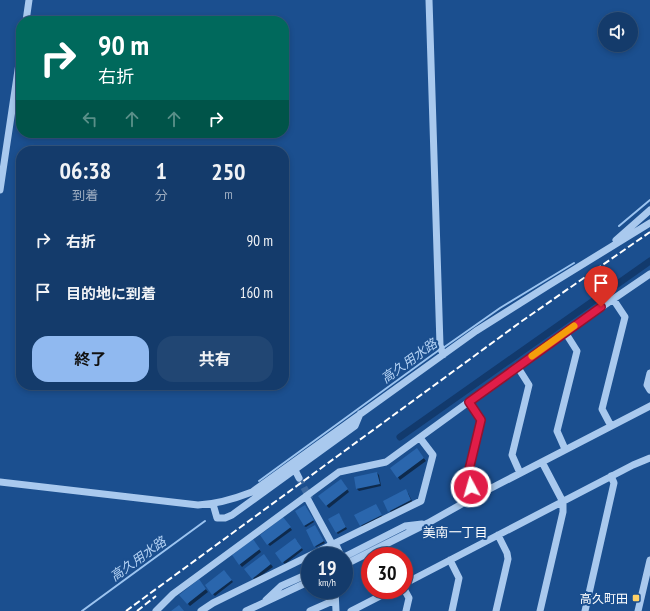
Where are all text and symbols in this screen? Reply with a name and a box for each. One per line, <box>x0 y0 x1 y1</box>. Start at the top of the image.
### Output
map controls <box>598 12 638 52</box>
button: sound <box>598 12 638 52</box>
text: 90 m <box>98 26 149 63</box>
icon: right <box>32 32 84 84</box>
text: 右折 <box>98 65 134 88</box>
icon: left <box>79 108 101 130</box>
icon: ahead <box>121 108 143 130</box>
icon: ahead <box>163 108 185 130</box>
icon: right <box>205 108 227 130</box>
text: 06:38 <box>59 155 111 186</box>
text: 1 <box>156 155 167 186</box>
text: 250 <box>211 156 246 187</box>
text: m <box>224 186 233 203</box>
text: 到着 <box>72 187 98 204</box>
text: 分 <box>155 187 168 204</box>
icon: right <box>32 229 54 251</box>
text: 90 m <box>247 231 273 250</box>
text: 右折 <box>66 232 96 251</box>
pin <box>584 266 618 307</box>
icon: arrive <box>590 272 612 294</box>
icon: arrive <box>32 281 54 303</box>
text: 160 m <box>240 283 273 302</box>
text: 目的地に到着 <box>66 284 156 303</box>
water label: 高久用水路 <box>378 334 441 387</box>
button: 終了 <box>32 336 149 382</box>
button: 共有 <box>157 336 273 382</box>
position arrow <box>450 466 492 508</box>
district label: 美南一丁目 <box>422 524 488 541</box>
water label: 高久用水路 <box>107 532 170 585</box>
speed limit sign: 30 <box>361 547 413 599</box>
text: 19 <box>317 555 337 581</box>
text: km/h <box>318 576 336 589</box>
place label: 高久町田 <box>580 591 628 606</box>
marker: 高久町田 <box>631 593 641 603</box>

